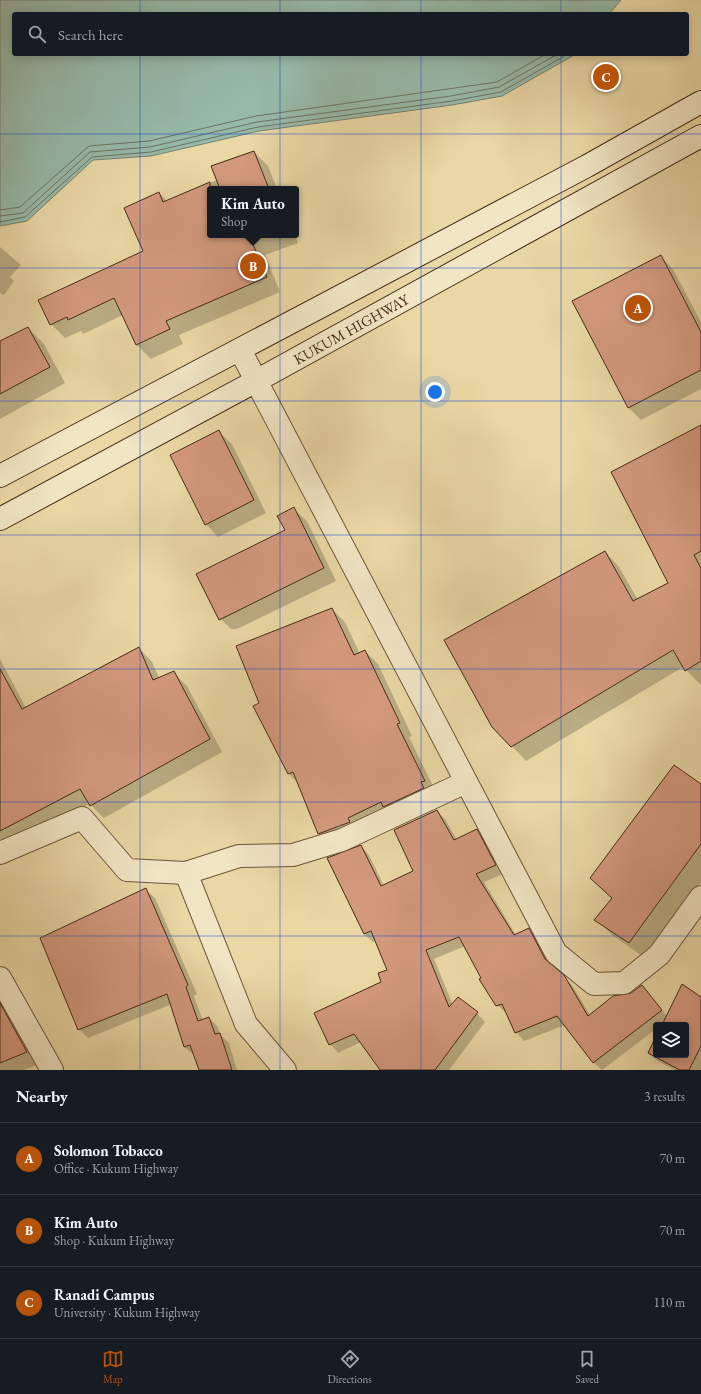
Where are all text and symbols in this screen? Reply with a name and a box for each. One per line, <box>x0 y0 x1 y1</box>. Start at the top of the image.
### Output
search box <box>12 12 689 56</box>
icon: search <box>26 23 48 45</box>
text: Search here <box>58 25 123 44</box>
pin: C <box>593 62 619 92</box>
popup <box>207 186 299 238</box>
text: Kim Auto <box>221 194 285 213</box>
text: Shop <box>221 213 247 230</box>
pin: B <box>240 251 266 281</box>
street label: KUKUM HIGHWAY <box>290 289 413 369</box>
pin: A <box>625 293 651 323</box>
your location <box>425 382 445 402</box>
map controls <box>653 1022 689 1058</box>
button: layers <box>653 1022 689 1058</box>
text: Nearby <box>16 1085 68 1107</box>
text: 3 results <box>644 1088 685 1105</box>
text: Solomon Tobacco <box>54 1141 163 1160</box>
text: A <box>24 1150 34 1167</box>
text: 70 m <box>660 1150 685 1167</box>
text: Office · Kukum Highway <box>54 1160 178 1177</box>
text: Kim Auto <box>54 1213 118 1232</box>
text: B <box>25 1222 33 1239</box>
text: 70 m <box>660 1222 685 1239</box>
text: Shop · Kukum Highway <box>54 1232 174 1249</box>
text: Ranadi Campus <box>54 1285 154 1304</box>
text: C <box>24 1294 34 1311</box>
text: 110 m <box>654 1294 685 1311</box>
text: University · Kukum Highway <box>54 1304 200 1321</box>
tab: Map <box>102 1348 124 1386</box>
tab: Directions <box>328 1348 372 1386</box>
tab: Saved <box>576 1348 599 1386</box>

